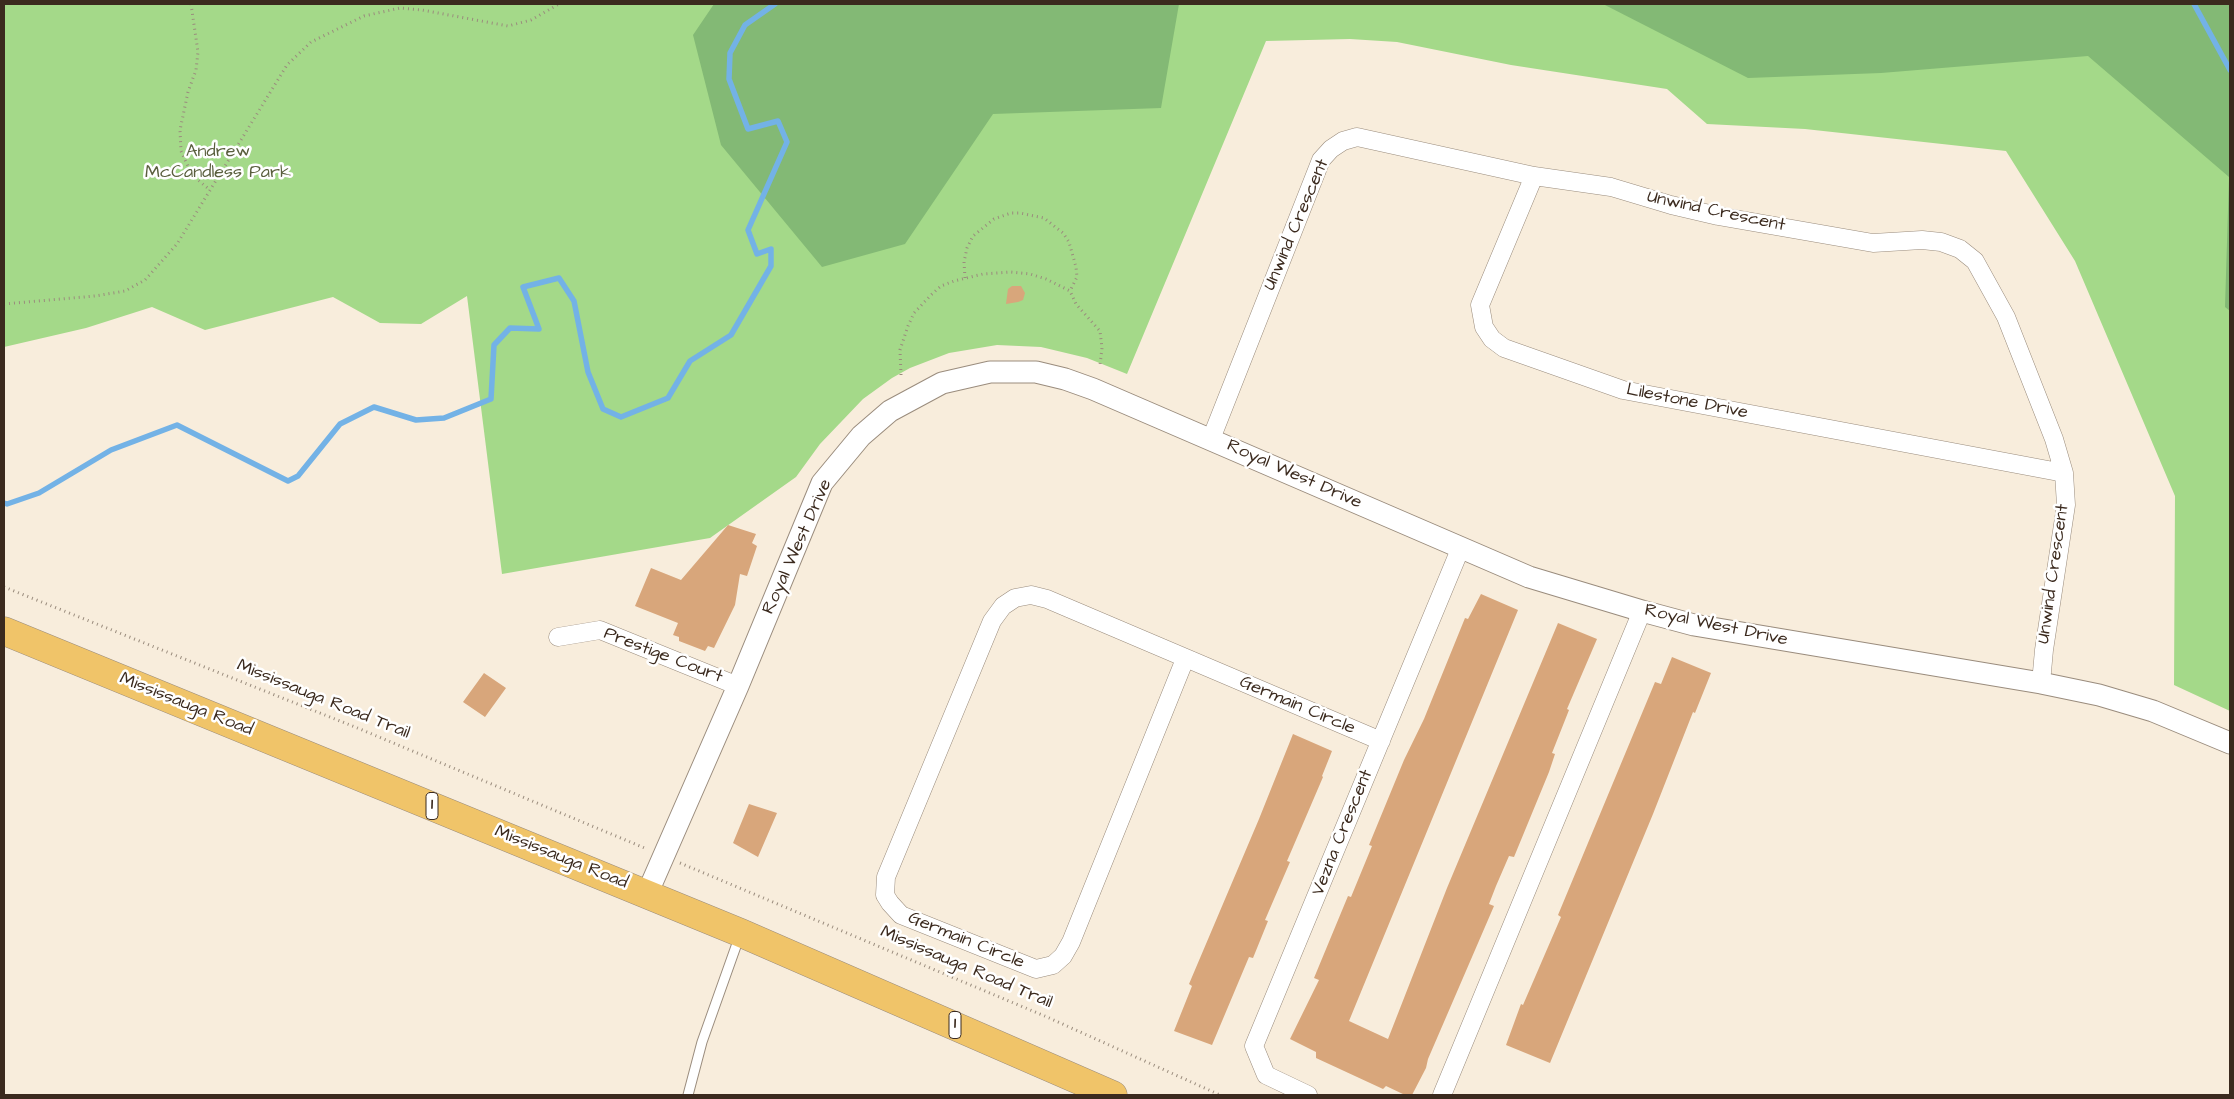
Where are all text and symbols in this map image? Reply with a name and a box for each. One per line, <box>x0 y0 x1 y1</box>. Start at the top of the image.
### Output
park label: Andrew McCandless Park <box>145 141 291 183</box>
street label: Unwind Crescent <box>1260 156 1334 294</box>
street label: Unwind Crescent <box>1645 187 1787 237</box>
street label: Lilestone Drive <box>1624 380 1750 424</box>
street label: Royal West Drive <box>1223 436 1365 514</box>
street label: Royal West Drive <box>759 476 837 618</box>
street label: Unwind Crescent <box>2034 503 2074 645</box>
street label: Royal West Drive <box>1643 600 1789 652</box>
street label: Prestige Court <box>600 623 726 689</box>
street label: Mississauga Road Trail <box>233 655 413 745</box>
street label: Mississauga Road <box>116 668 256 742</box>
street label: Germain Circle <box>1236 672 1358 740</box>
street label: Vezna Crescent <box>1308 767 1378 899</box>
road number: 1 <box>426 792 438 819</box>
street label: Mississauga Road <box>491 821 631 895</box>
street label: Germain Circle <box>905 908 1027 974</box>
street label: Mississauga Road Trail <box>877 922 1055 1014</box>
road number: 1 <box>949 1012 961 1038</box>

